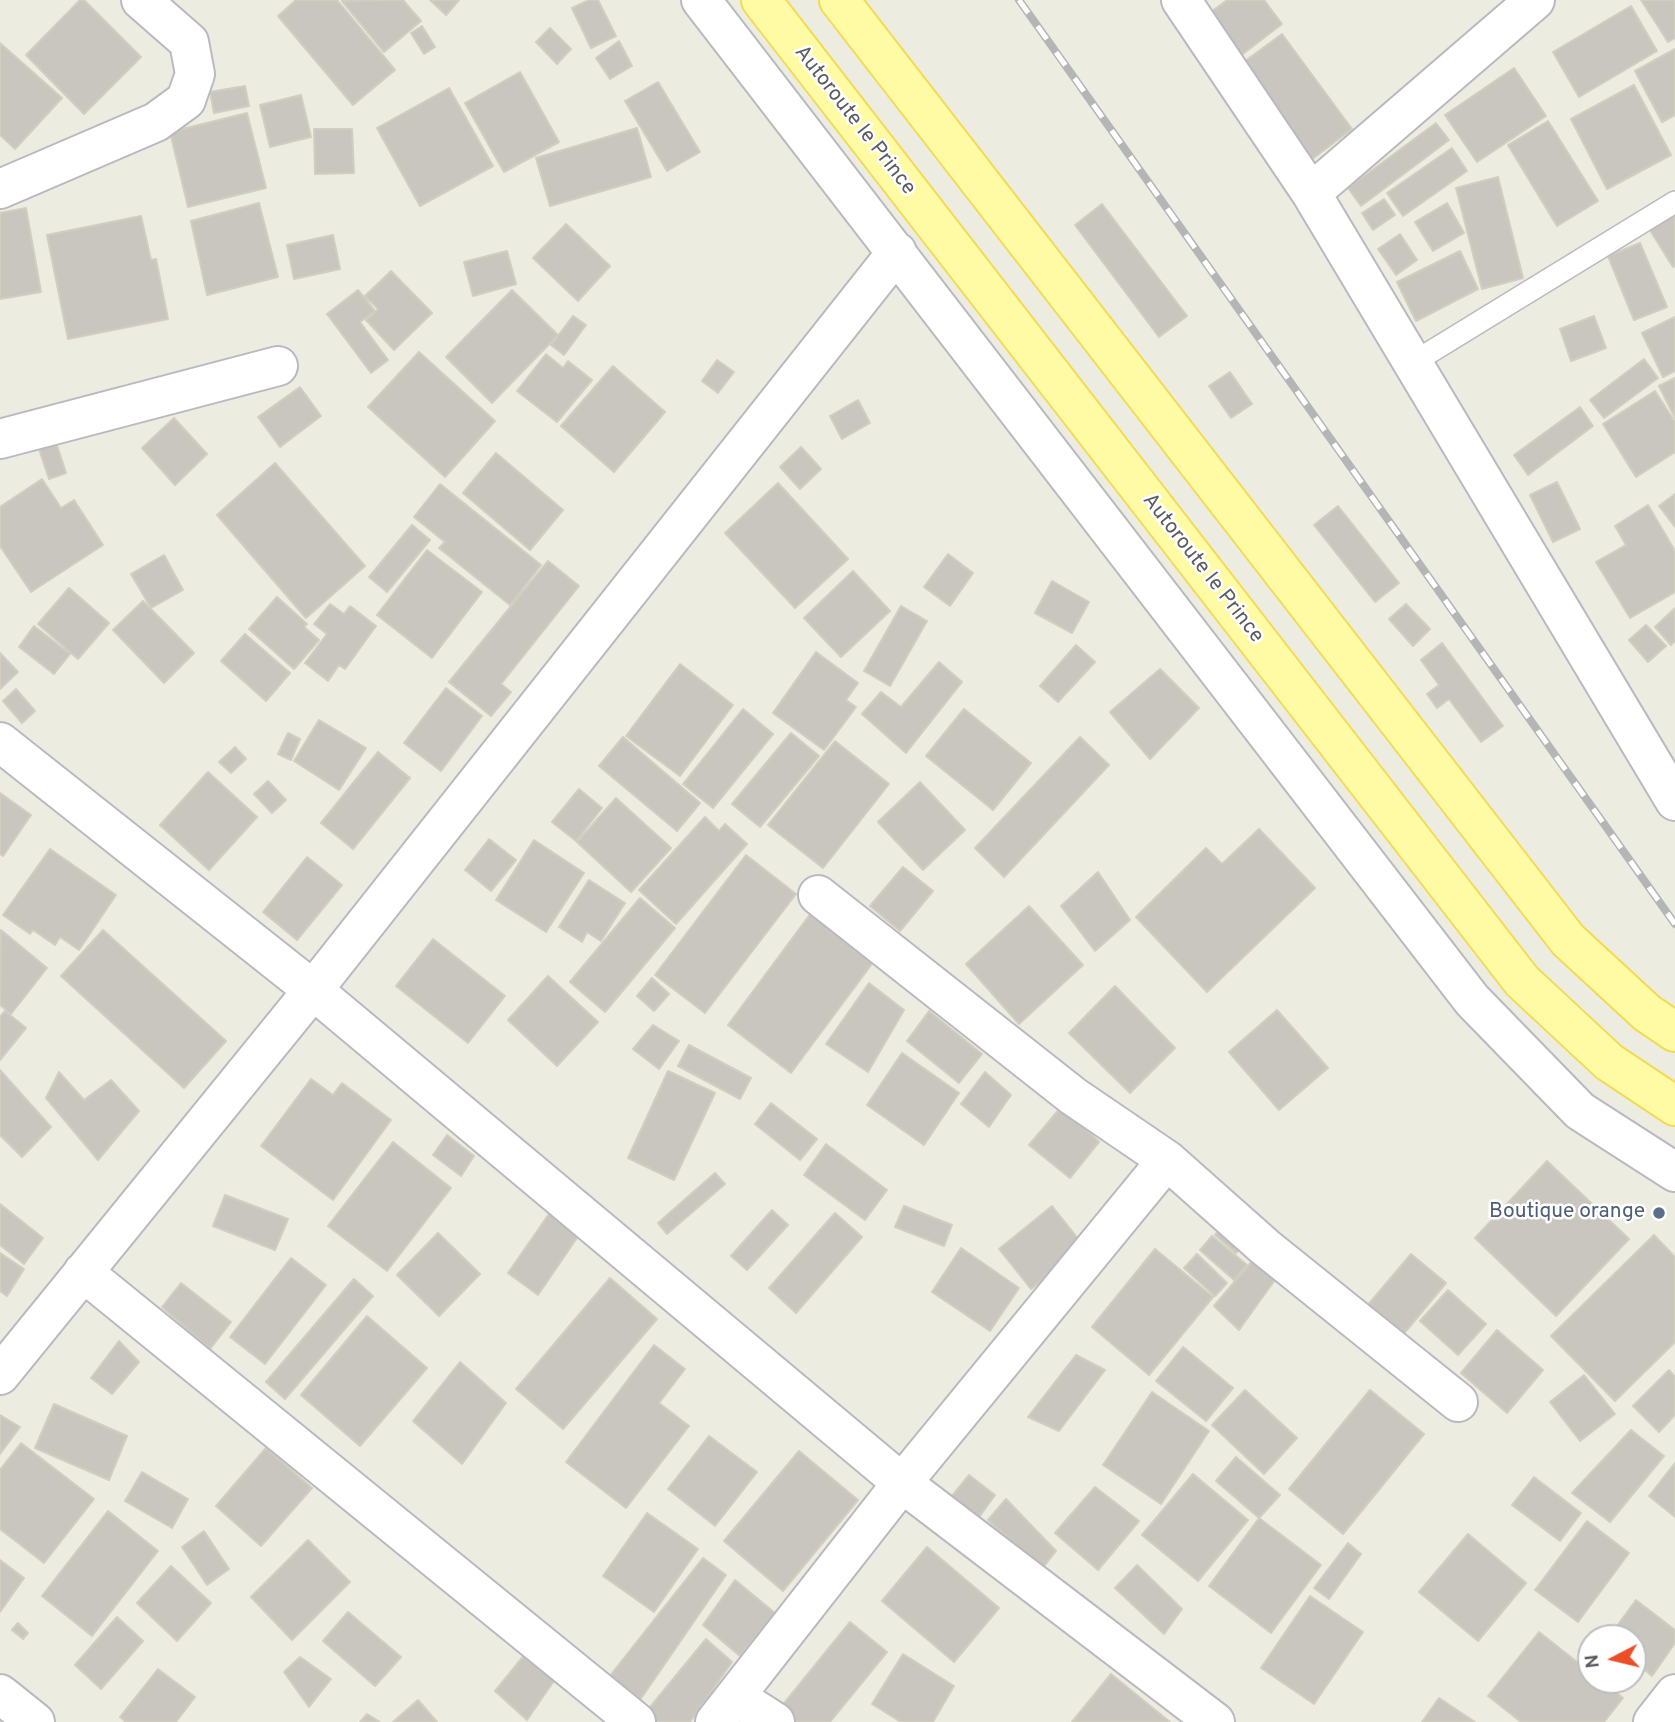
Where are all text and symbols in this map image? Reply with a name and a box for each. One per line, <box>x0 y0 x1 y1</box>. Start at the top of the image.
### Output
street label: Autoroute le Prince <box>788 41 920 201</box>
street label: Autoroute le Prince <box>1136 489 1268 649</box>
place label: Boutique orange <box>1489 1200 1645 1226</box>
marker: Boutique orange <box>1651 1205 1667 1221</box>
north arrow <box>1577 1624 1647 1694</box>
text: N <box>1580 1653 1606 1670</box>

